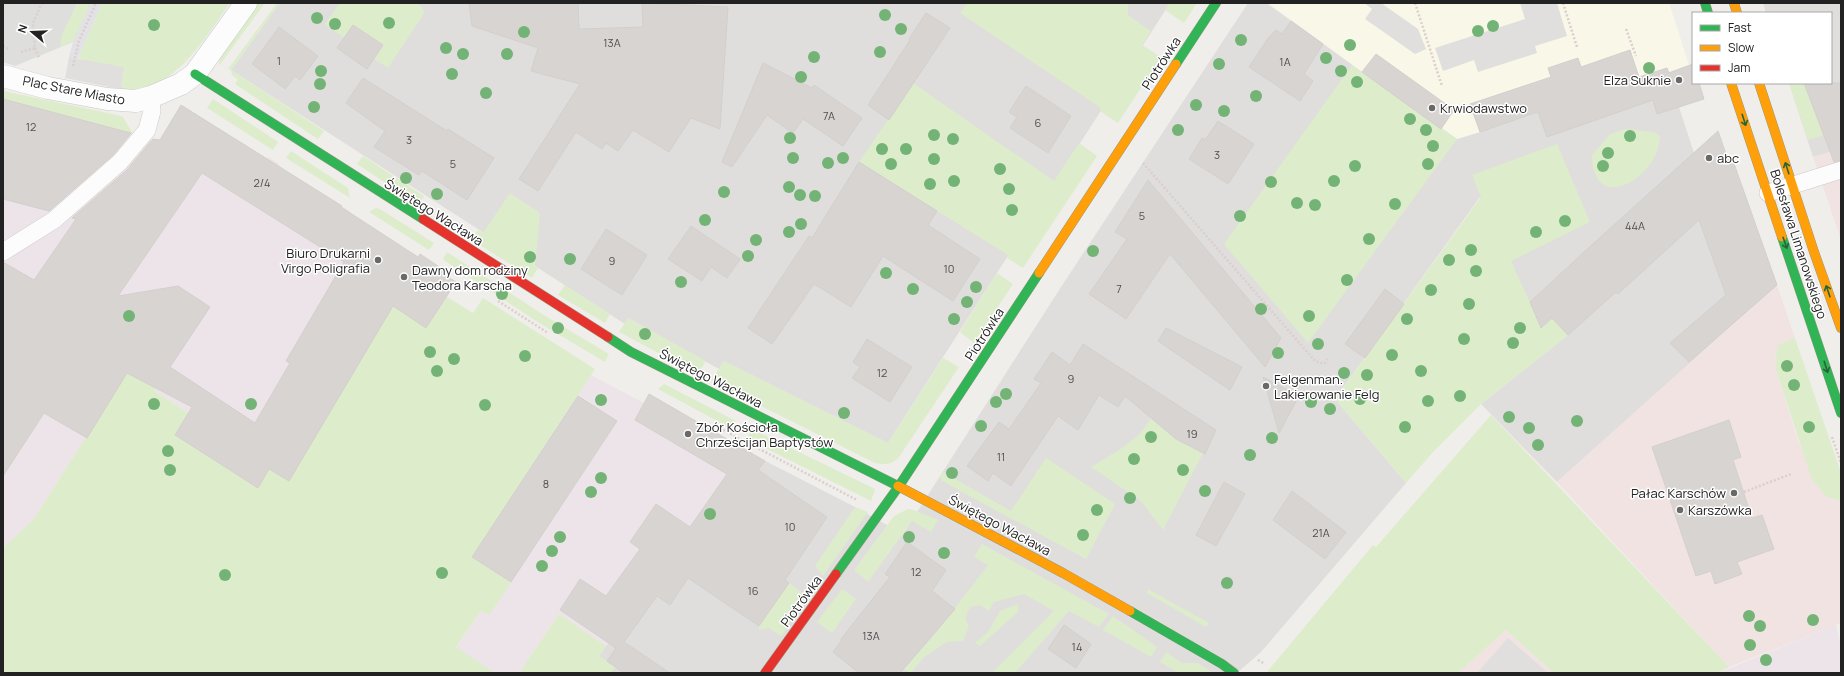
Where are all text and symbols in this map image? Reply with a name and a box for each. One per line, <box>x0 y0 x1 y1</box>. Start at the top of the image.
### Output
north arrow <box>12 12 52 52</box>
legend <box>1692 12 1832 84</box>
text: Fast <box>1728 19 1752 36</box>
text: N <box>14 22 30 35</box>
street label: Piotrówka <box>1137 33 1185 93</box>
house number: 13A <box>603 35 621 50</box>
text: Slow <box>1728 39 1754 56</box>
house number: 1 <box>277 53 281 68</box>
house number: 1A <box>1279 54 1291 69</box>
text: Jam <box>1728 59 1750 76</box>
street label: Plac Stare Miasto <box>21 71 127 109</box>
place label: Elza Suknie <box>1604 71 1671 89</box>
marker: Elza Suknie <box>1674 75 1684 85</box>
place label: Krwiodawstwo <box>1440 99 1527 117</box>
marker: Krwiodawstwo <box>1427 103 1437 113</box>
house number: 7A <box>823 108 835 123</box>
one-way arrow <box>1740 114 1748 126</box>
house number: 6 <box>1035 115 1042 130</box>
house number: 12 <box>26 119 36 134</box>
house number: 3 <box>406 132 412 147</box>
house number: 3 <box>1214 147 1220 162</box>
place label: abc <box>1717 149 1739 167</box>
marker: abc <box>1704 153 1714 163</box>
house number: 5 <box>450 156 456 171</box>
one-way arrow <box>1782 162 1790 174</box>
street label: Bolesława Limanowskiego <box>1766 167 1832 321</box>
street label: Świętego Wacława <box>381 174 487 250</box>
house number: 2/4 <box>253 175 271 190</box>
house number: 5 <box>1139 208 1145 223</box>
house number: 44A <box>1625 218 1645 233</box>
one-way arrow <box>1781 237 1789 249</box>
place label: Biuro Drukarni Virgo Poligrafia <box>281 244 370 277</box>
house number: 9 <box>609 253 616 268</box>
marker: Biuro Drukarni Virgo Poligrafia <box>373 255 383 265</box>
place label: Dawny dom rodziny Teodora Karscha <box>412 261 528 294</box>
house number: 10 <box>943 261 955 276</box>
marker: Dawny dom rodziny Teodora Karscha <box>399 272 409 282</box>
house number: 7 <box>1116 281 1122 296</box>
one-way arrow <box>1824 285 1831 298</box>
street label: Piotrówka <box>960 304 1008 364</box>
street label: Świętego Wacława <box>656 344 766 412</box>
one-way arrow <box>1823 360 1830 373</box>
house number: 12 <box>877 365 887 380</box>
place label: Felgenman. Lakierowanie Felg <box>1274 370 1379 403</box>
house number: 9 <box>1068 371 1075 386</box>
marker: Felgenman. Lakierowanie Felg <box>1261 381 1271 391</box>
place label: Zbór Kościoła Chrześcijan Baptystów <box>696 418 833 451</box>
house number: 19 <box>1186 426 1198 441</box>
marker: Zbór Kościoła Chrześcijan Baptystów <box>683 429 693 439</box>
house number: 11 <box>997 449 1005 464</box>
house number: 8 <box>543 476 549 491</box>
place label: Pałac Karschów <box>1631 484 1726 502</box>
marker: Pałac Karschów <box>1729 488 1739 498</box>
street label: Świętego Wacława <box>946 490 1054 560</box>
place label: Karszówka <box>1688 501 1752 519</box>
marker: Karszówka <box>1675 505 1685 515</box>
house number: 10 <box>784 519 796 534</box>
house number: 21A <box>1312 525 1330 540</box>
house number: 12 <box>911 564 921 579</box>
street label: Piotrówka <box>776 572 826 630</box>
house number: 16 <box>747 583 759 598</box>
house number: 13A <box>862 628 880 643</box>
house number: 14 <box>1072 639 1082 654</box>

